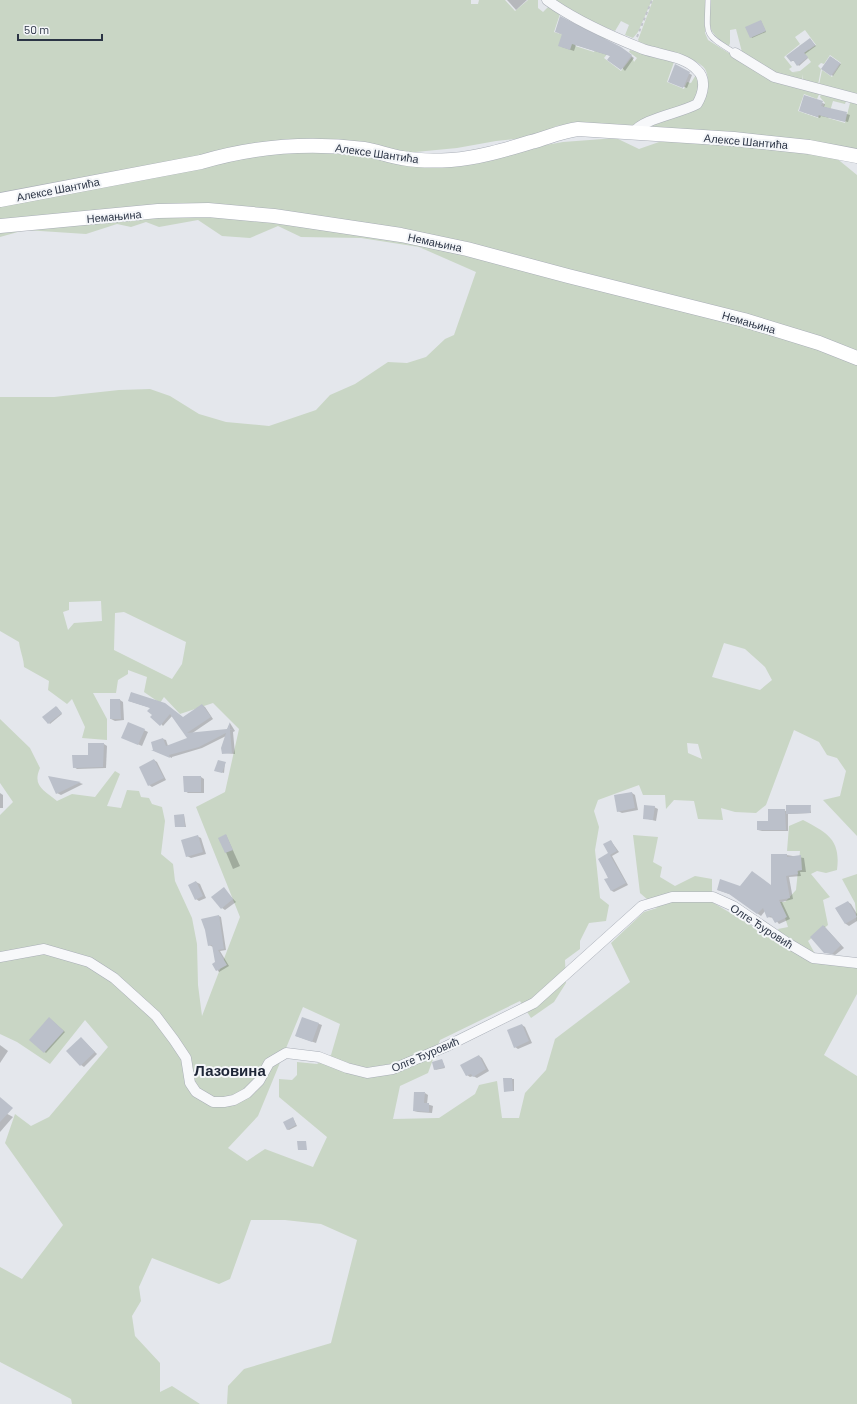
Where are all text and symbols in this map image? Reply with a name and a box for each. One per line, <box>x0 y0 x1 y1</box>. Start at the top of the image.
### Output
scale bar <box>18 16 102 42</box>
text: 50 m <box>24 22 49 36</box>
street label: Алексе Шантића <box>703 131 789 151</box>
street label: Алексе Шантића <box>334 141 421 165</box>
street label: Алексе Шантића <box>15 174 101 203</box>
street label: Немањина <box>86 207 143 225</box>
street label: Немањина <box>407 230 464 254</box>
street label: Немањина <box>721 308 778 336</box>
street label: Олге Ђуровић <box>728 901 796 951</box>
street label: Олге Ђуровић <box>389 1034 461 1074</box>
district label: Лазовина <box>194 1061 266 1079</box>

